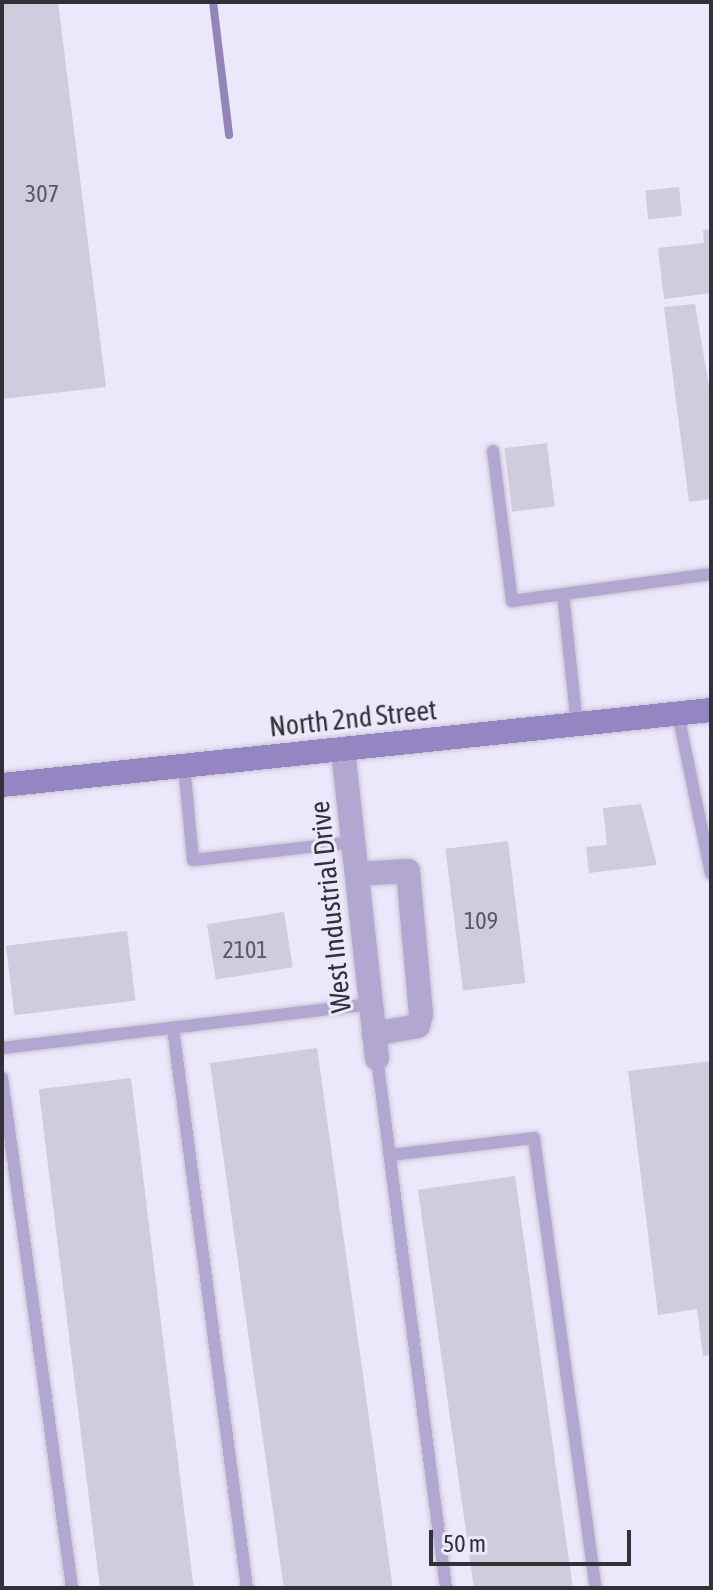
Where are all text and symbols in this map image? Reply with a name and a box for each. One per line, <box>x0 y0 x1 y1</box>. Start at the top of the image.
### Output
house number: 307 <box>25 180 59 208</box>
street label: North 2nd Street <box>267 692 439 744</box>
street label: West Industrial Drive <box>302 799 358 1015</box>
house number: 109 <box>464 907 498 935</box>
house number: 2101 <box>222 936 268 964</box>
scale bar <box>433 1514 635 1564</box>
text: 50 m <box>443 1530 486 1557</box>

